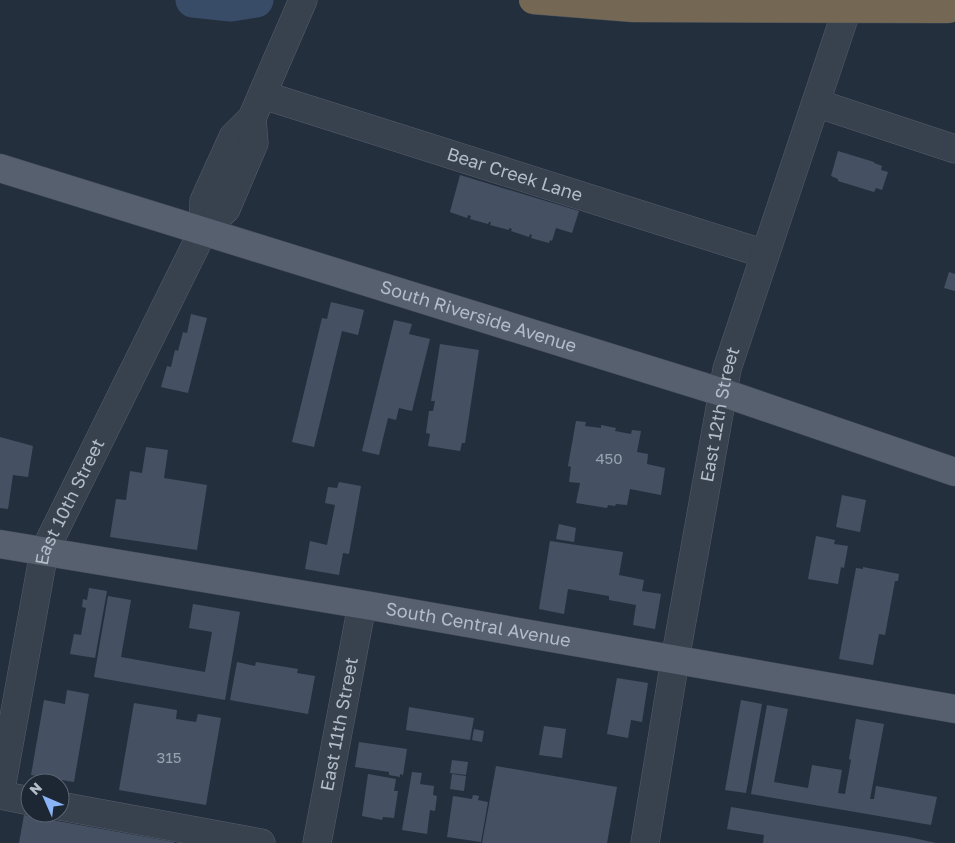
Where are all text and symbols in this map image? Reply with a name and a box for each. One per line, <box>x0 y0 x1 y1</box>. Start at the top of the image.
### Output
street label: Bear Creek Lane <box>444 142 586 206</box>
street label: South Riverside Avenue <box>378 275 580 357</box>
street label: East 12th Street <box>695 344 744 484</box>
street label: East 10th Street <box>30 435 109 567</box>
house number: 450 <box>595 449 623 467</box>
street label: South Central Avenue <box>384 597 573 651</box>
street label: East 11th Street <box>315 655 362 793</box>
house number: 315 <box>157 748 181 766</box>
north arrow <box>20 773 70 823</box>
text: N <box>26 779 45 798</box>

